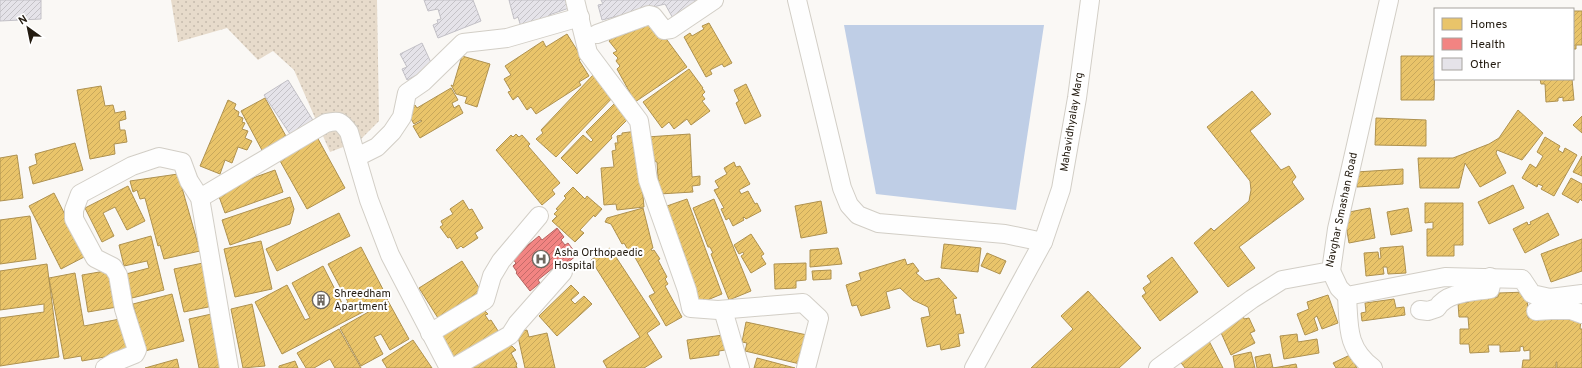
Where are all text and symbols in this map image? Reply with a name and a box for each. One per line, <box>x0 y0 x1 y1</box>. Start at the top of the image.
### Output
north arrow <box>8 8 48 48</box>
legend <box>1434 8 1574 80</box>
text: N <box>16 12 30 28</box>
text: Homes <box>1470 17 1507 33</box>
text: Health <box>1470 37 1505 53</box>
text: Other <box>1470 57 1502 73</box>
street label: Mahavidhyalay Marg <box>1057 71 1087 173</box>
street label: Navghar Smashan Road <box>1323 151 1361 269</box>
place label: Asha Orthopaedic Hospital <box>554 246 643 273</box>
hospital icon: Asha Orthopaedic Hospital <box>531 249 551 269</box>
place label: Shreedham Apartment <box>334 287 391 314</box>
building icon: Shreedham Apartment <box>311 290 331 310</box>

